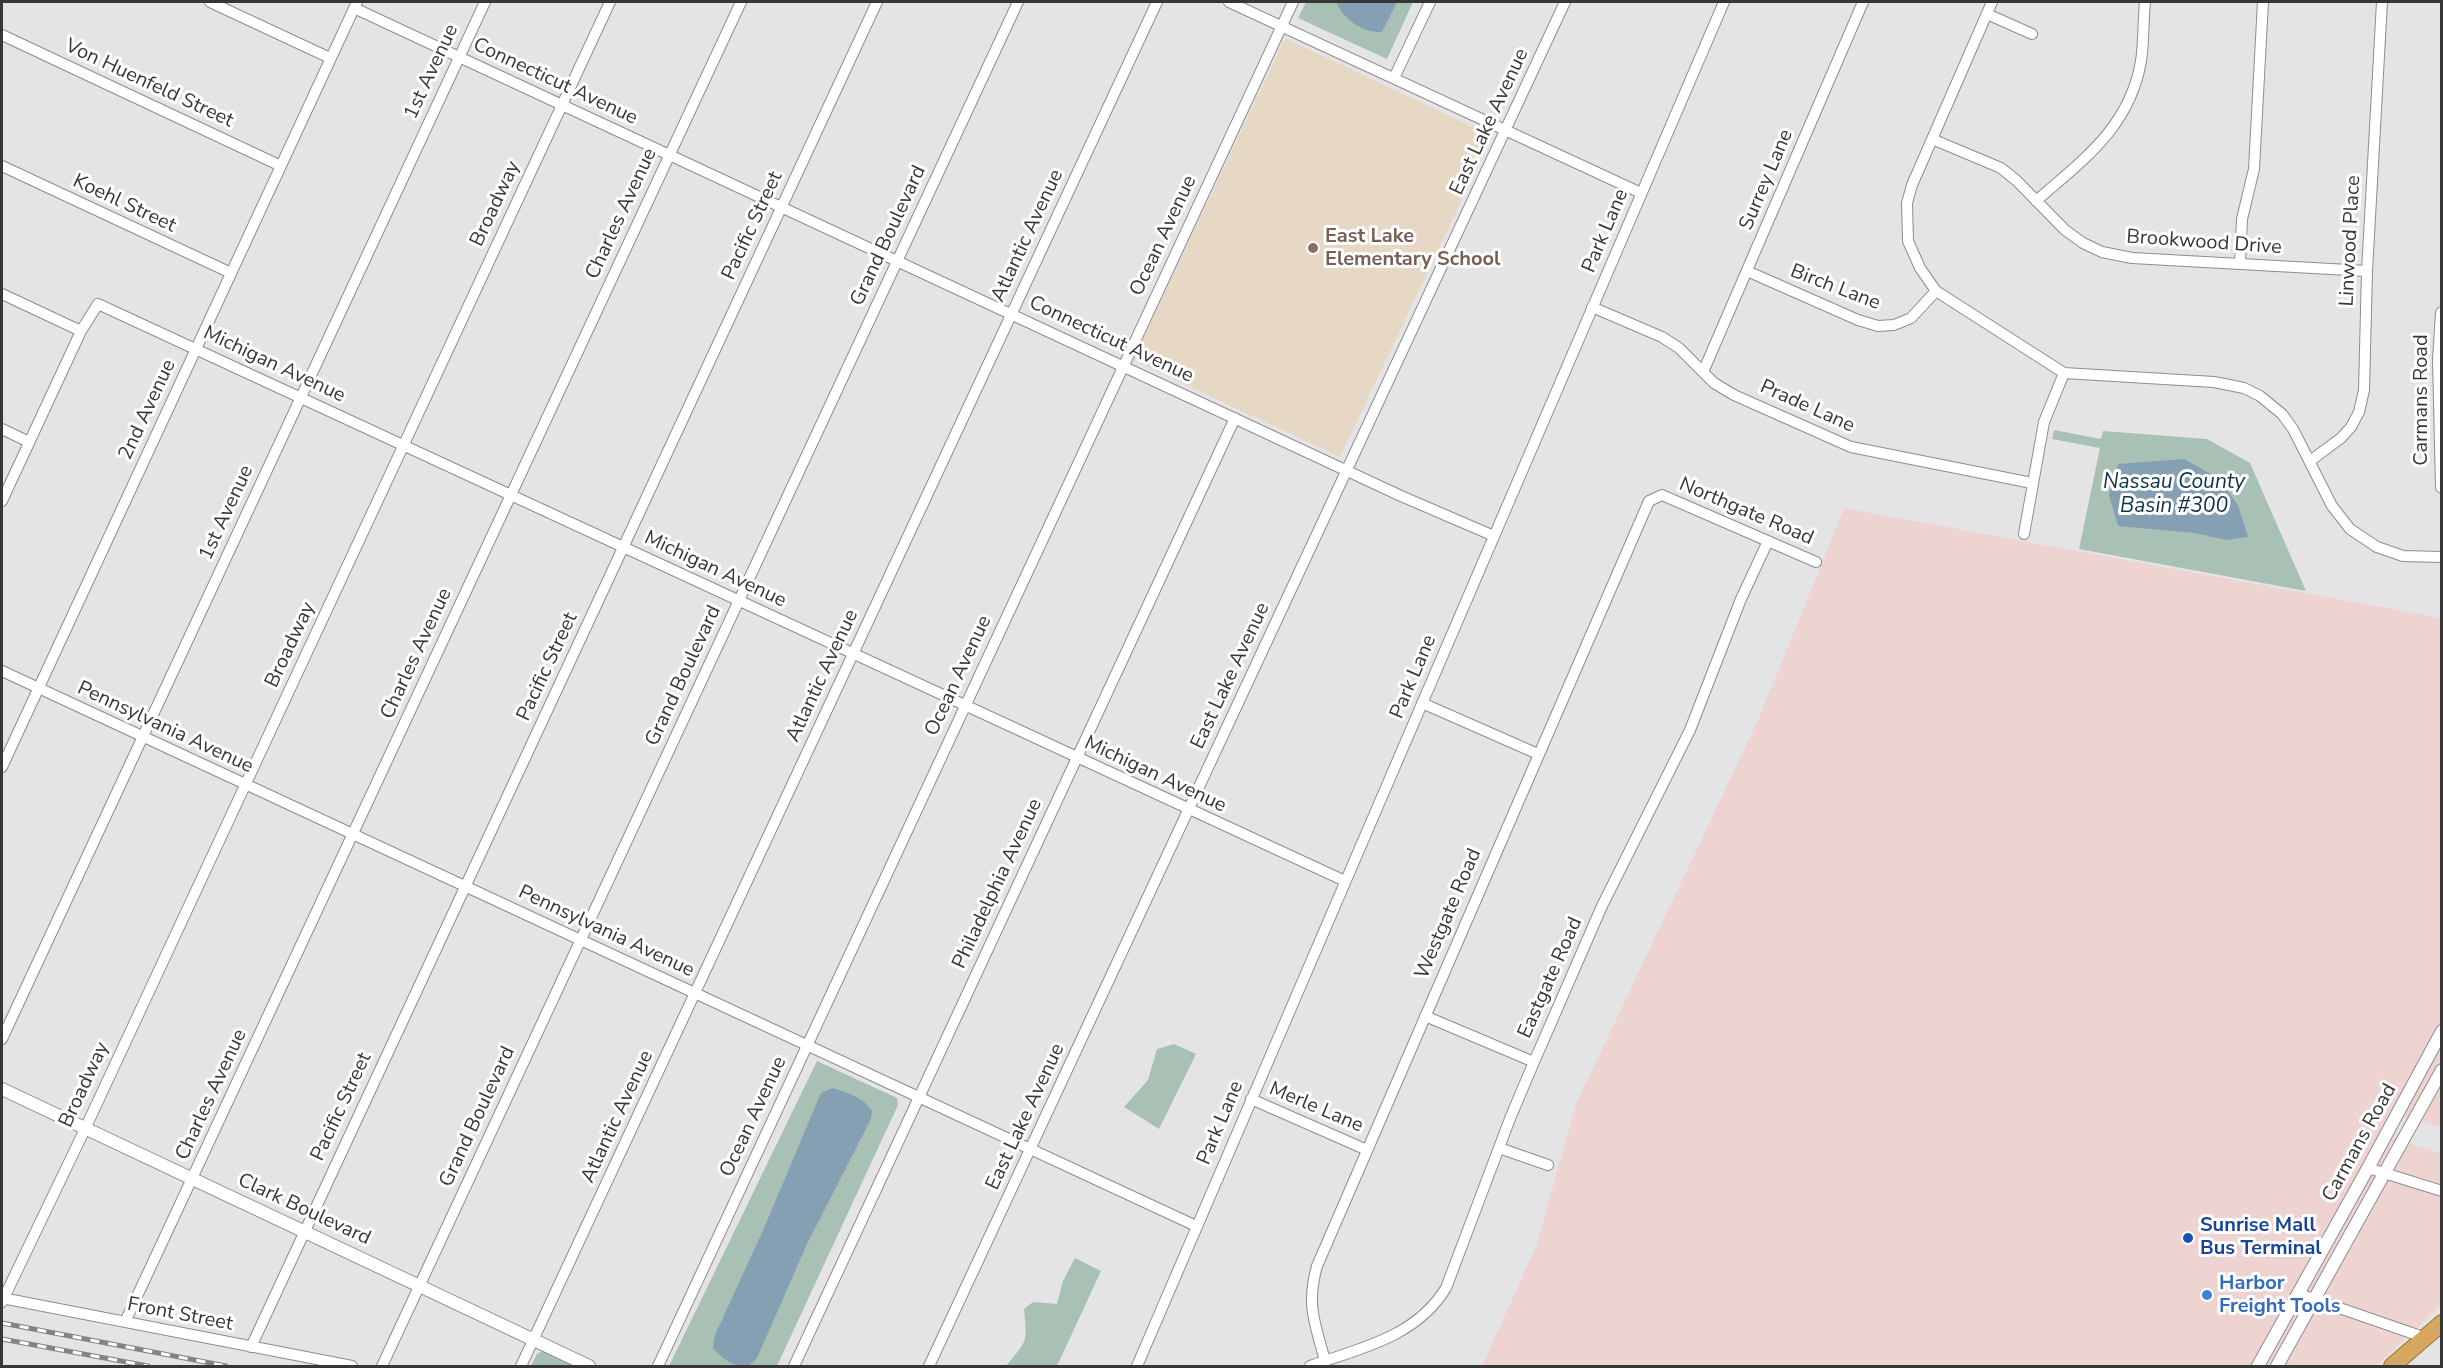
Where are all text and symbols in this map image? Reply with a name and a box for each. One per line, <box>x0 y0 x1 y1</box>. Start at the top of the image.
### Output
street label: 1st Avenue <box>400 21 464 123</box>
street label: Connecticut Avenue <box>469 33 641 131</box>
street label: Von Huenfeld Street <box>61 34 237 134</box>
street label: East Lake Avenue <box>1446 45 1534 199</box>
street label: Surrey Lane <box>1735 126 1799 234</box>
street label: Charles Avenue <box>581 145 663 283</box>
street label: Broadway <box>466 158 526 250</box>
street label: Grand Boulevard <box>846 162 932 310</box>
street label: Atlantic Avenue <box>987 166 1069 306</box>
street label: Pacific Street <box>717 168 789 284</box>
street label: Koehl Street <box>69 170 179 238</box>
street label: Ocean Avenue <box>1126 172 1202 300</box>
street label: Linwood Place <box>2336 175 2366 307</box>
street label: Park Lane <box>1578 186 1634 276</box>
place label: East Lake Elementary School <box>1325 225 1500 272</box>
street label: Brookwood Drive <box>2126 226 2282 260</box>
marker: East Lake Elementary School <box>1306 241 1320 255</box>
street label: Birch Lane <box>1787 260 1883 316</box>
street label: Connecticut Avenue <box>1025 291 1197 389</box>
street label: Michigan Avenue <box>199 322 349 408</box>
street label: Carmans Road <box>2410 334 2434 466</box>
street label: 2nd Avenue <box>114 356 182 464</box>
street label: Prade Lane <box>1756 375 1858 439</box>
street label: 1st Avenue <box>195 462 259 564</box>
water label: Nassau County Basin #300 <box>2103 470 2245 520</box>
street label: Northgate Road <box>1675 473 1817 551</box>
street label: Michigan Avenue <box>640 527 790 613</box>
street label: Charles Avenue <box>376 585 458 723</box>
street label: Broadway <box>261 599 321 691</box>
street label: East Lake Avenue <box>1187 599 1275 753</box>
street label: Grand Boulevard <box>641 602 727 750</box>
street label: Atlantic Avenue <box>782 606 864 746</box>
street label: Pacific Street <box>512 609 584 725</box>
street label: Ocean Avenue <box>921 612 997 740</box>
street label: Park Lane <box>1386 632 1442 722</box>
street label: Pennsylvania Avenue <box>73 677 257 779</box>
street label: Michigan Avenue <box>1080 732 1230 818</box>
street label: Philadelphia Avenue <box>948 795 1048 973</box>
street label: Westgate Road <box>1411 845 1487 983</box>
street label: Pennsylvania Avenue <box>514 881 698 983</box>
street label: Eastgate Road <box>1514 914 1588 1042</box>
street label: Charles Avenue <box>171 1026 253 1164</box>
street label: Broadway <box>55 1039 115 1131</box>
street label: East Lake Avenue <box>982 1040 1070 1194</box>
street label: Grand Boulevard <box>435 1043 521 1191</box>
street label: Atlantic Avenue <box>577 1047 659 1187</box>
street label: Pacific Street <box>306 1049 378 1165</box>
street label: Ocean Avenue <box>716 1053 792 1181</box>
street label: Merle Lane <box>1265 1077 1367 1139</box>
street label: Park Lane <box>1193 1078 1249 1168</box>
street label: Carmans Road <box>2318 1080 2402 1206</box>
street label: Clark Boulevard <box>234 1169 374 1251</box>
place label: Sunrise Mall Bus Terminal <box>2200 1214 2322 1261</box>
marker: Sunrise Mall Bus Terminal <box>2181 1231 2195 1245</box>
place label: Harbor Freight Tools <box>2219 1272 2340 1319</box>
marker: Harbor Freight Tools <box>2200 1288 2214 1302</box>
street label: Front Street <box>125 1293 235 1337</box>

